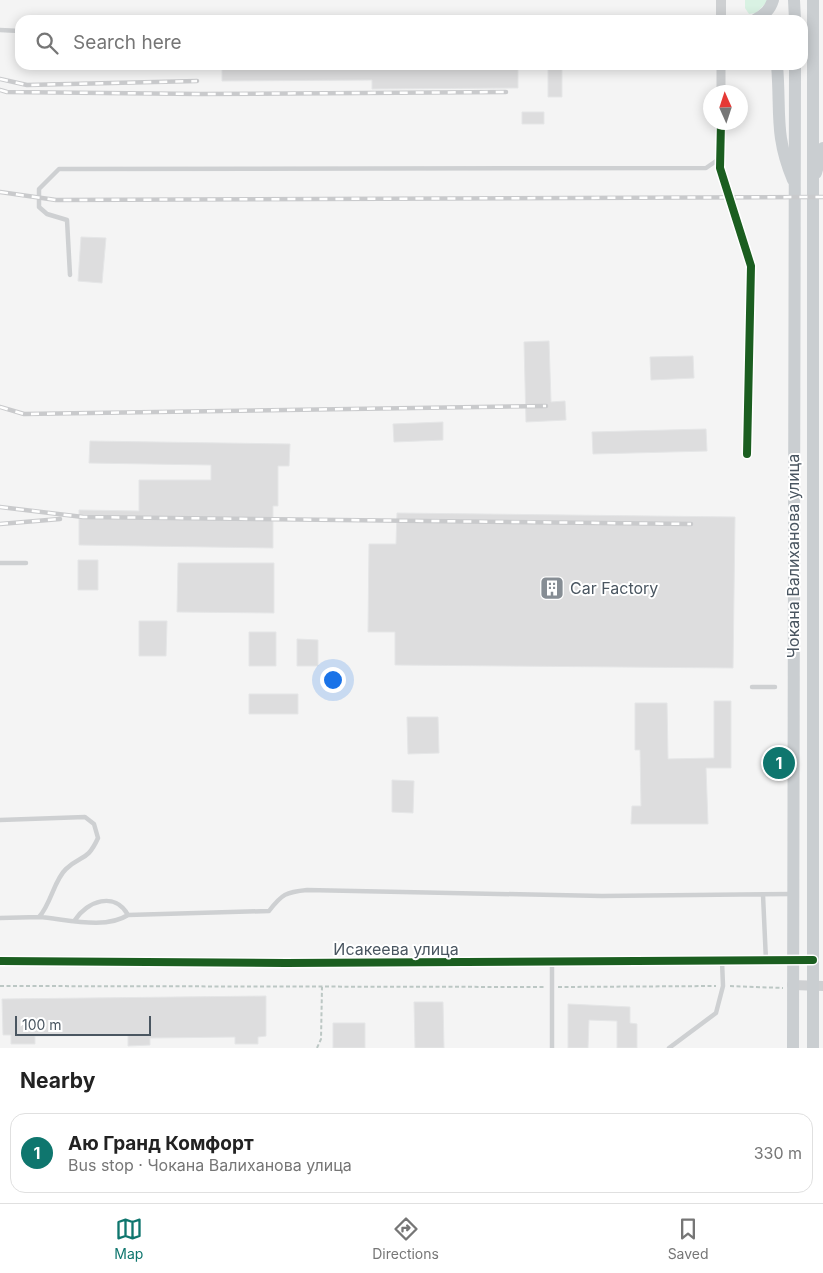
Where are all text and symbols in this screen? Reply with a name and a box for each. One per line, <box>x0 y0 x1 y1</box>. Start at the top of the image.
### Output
search box <box>15 15 808 70</box>
icon: search <box>33 29 61 57</box>
text: Search here <box>73 31 182 54</box>
north arrow <box>703 85 748 130</box>
street label: Чокана Валиханова улица <box>783 454 803 658</box>
building icon: Car Factory <box>539 575 565 601</box>
place label: Car Factory <box>570 578 658 598</box>
your location <box>320 667 346 693</box>
pin: 1 <box>763 744 795 782</box>
street label: Исакеева улица <box>333 939 459 959</box>
scale bar <box>15 1013 151 1036</box>
text: 100 m <box>22 1016 62 1033</box>
text: Nearby <box>20 1068 95 1093</box>
text: Аю Гранд Комфорт <box>68 1132 254 1155</box>
text: 1 <box>34 1143 40 1163</box>
text: 330 m <box>754 1143 802 1163</box>
text: Bus stop · Чокана Валиханова улица <box>68 1155 352 1175</box>
tab: Map <box>114 1215 143 1262</box>
tab: Directions <box>372 1215 439 1262</box>
tab: Saved <box>668 1215 709 1262</box>

